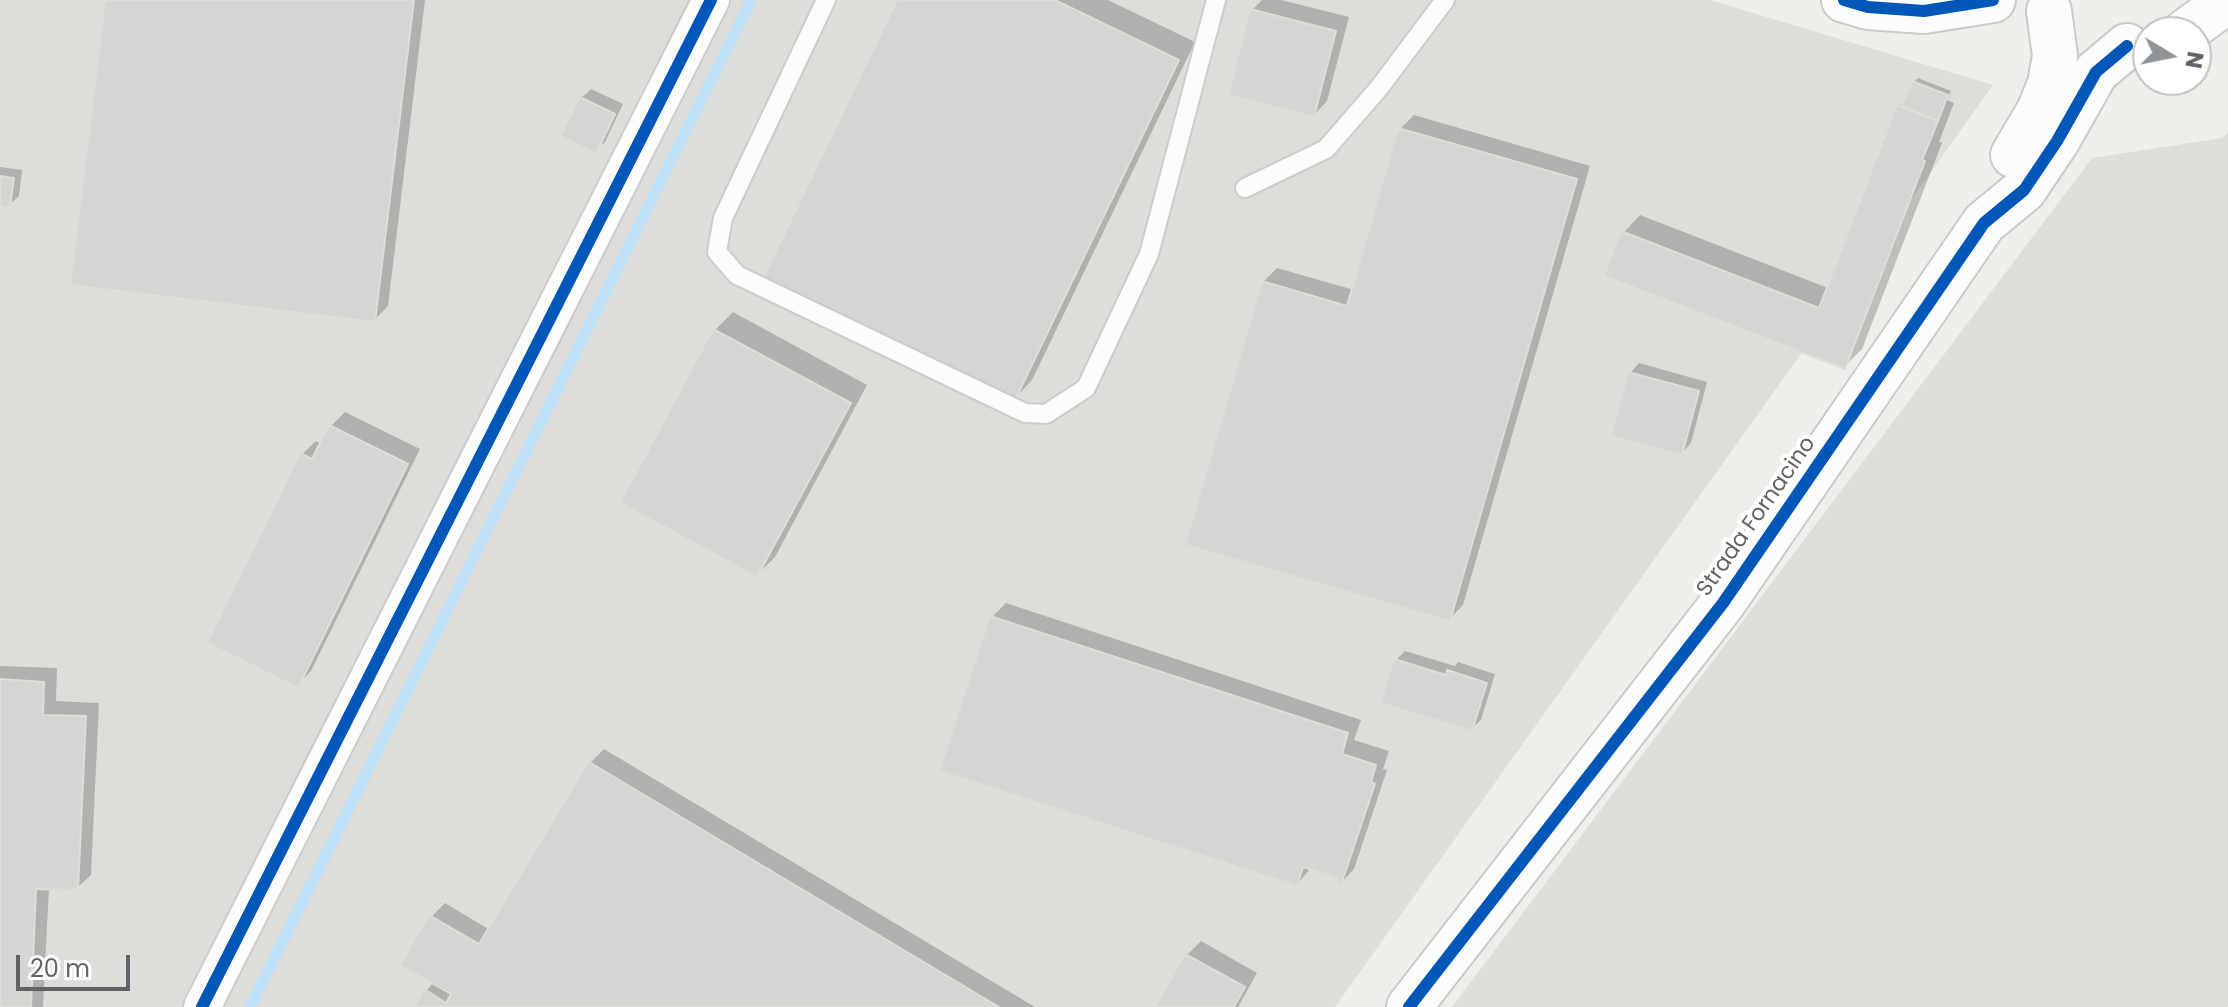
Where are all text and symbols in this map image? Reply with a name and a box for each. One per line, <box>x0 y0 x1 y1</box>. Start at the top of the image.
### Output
north arrow <box>2132 16 2212 96</box>
text: N <box>2177 49 2211 71</box>
street label: Strada Fornacino <box>1692 432 1822 602</box>
scale bar <box>20 939 134 989</box>
text: 20 m <box>30 952 90 985</box>

